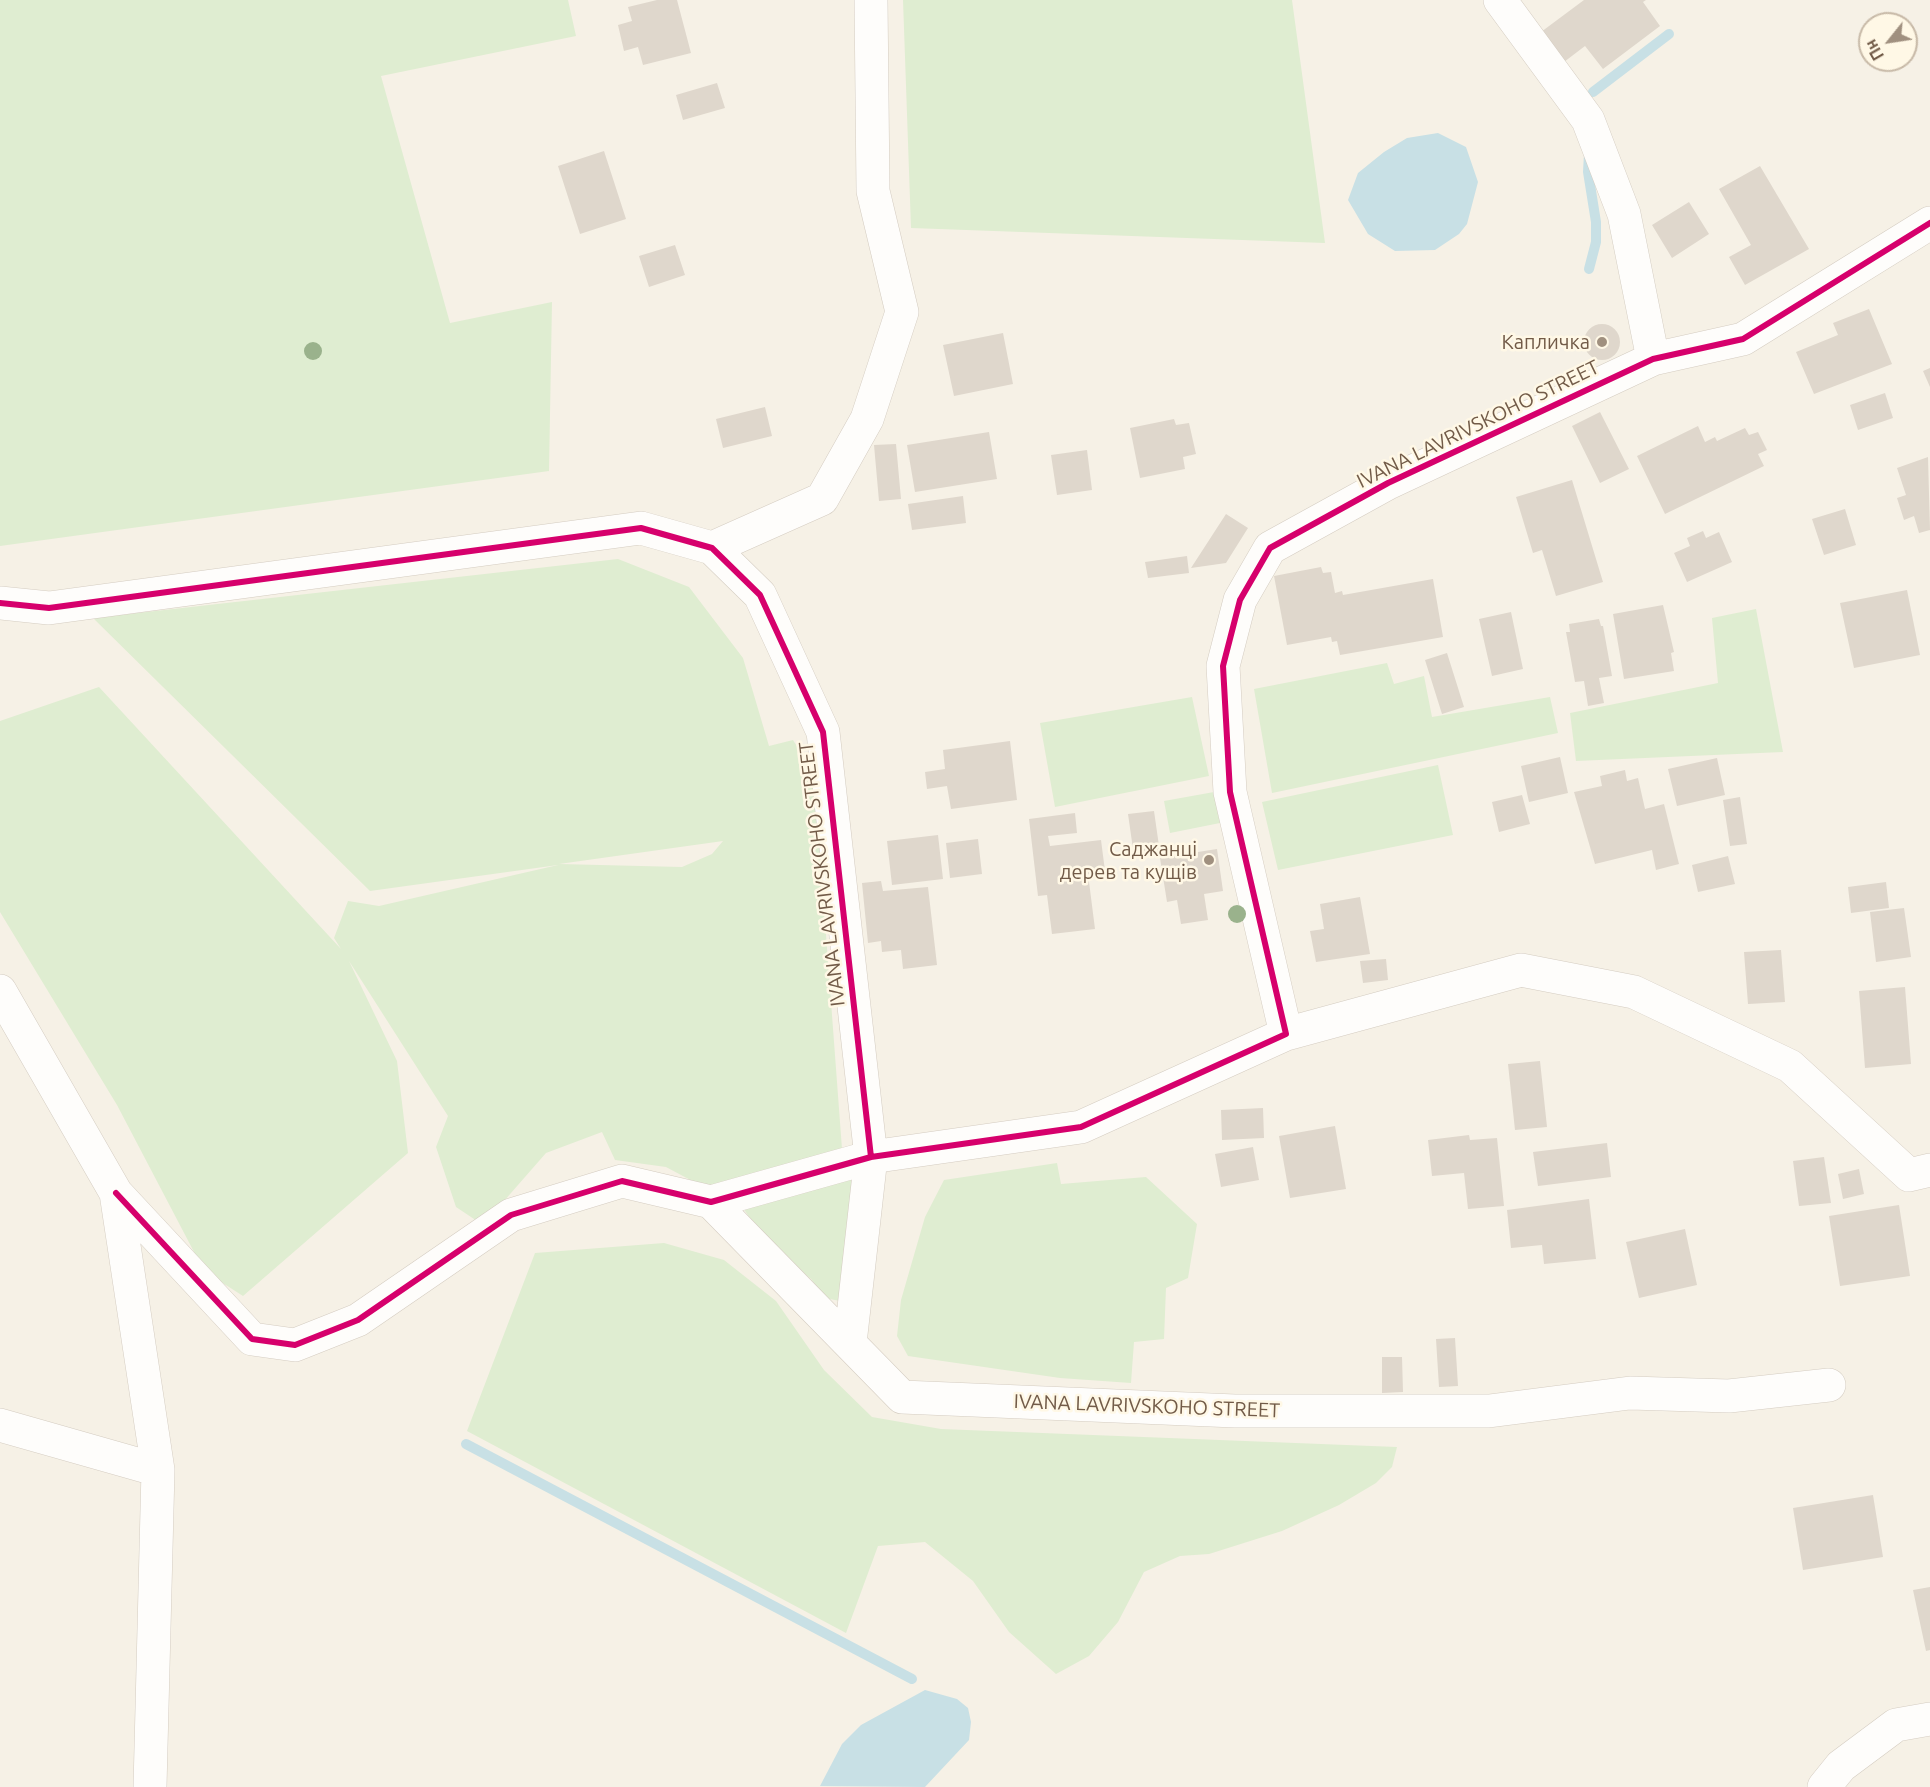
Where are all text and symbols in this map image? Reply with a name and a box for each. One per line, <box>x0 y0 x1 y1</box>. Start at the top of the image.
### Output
north arrow <box>1858 12 1918 72</box>
text: Пн <box>1861 36 1887 64</box>
place label: Капличка <box>1502 330 1590 354</box>
marker: Капличка <box>1595 335 1609 349</box>
street label: IVANA LAVRIVSKOHO STREET <box>1353 355 1603 493</box>
street label: IVANA LAVRIVSKOHO STREET <box>794 740 850 1008</box>
place label: Саджанці дерев та кущів <box>1060 837 1197 884</box>
marker: Саджанці дерев та кущів <box>1202 853 1216 867</box>
street label: IVANA LAVRIVSKOHO STREET <box>1013 1389 1281 1423</box>

